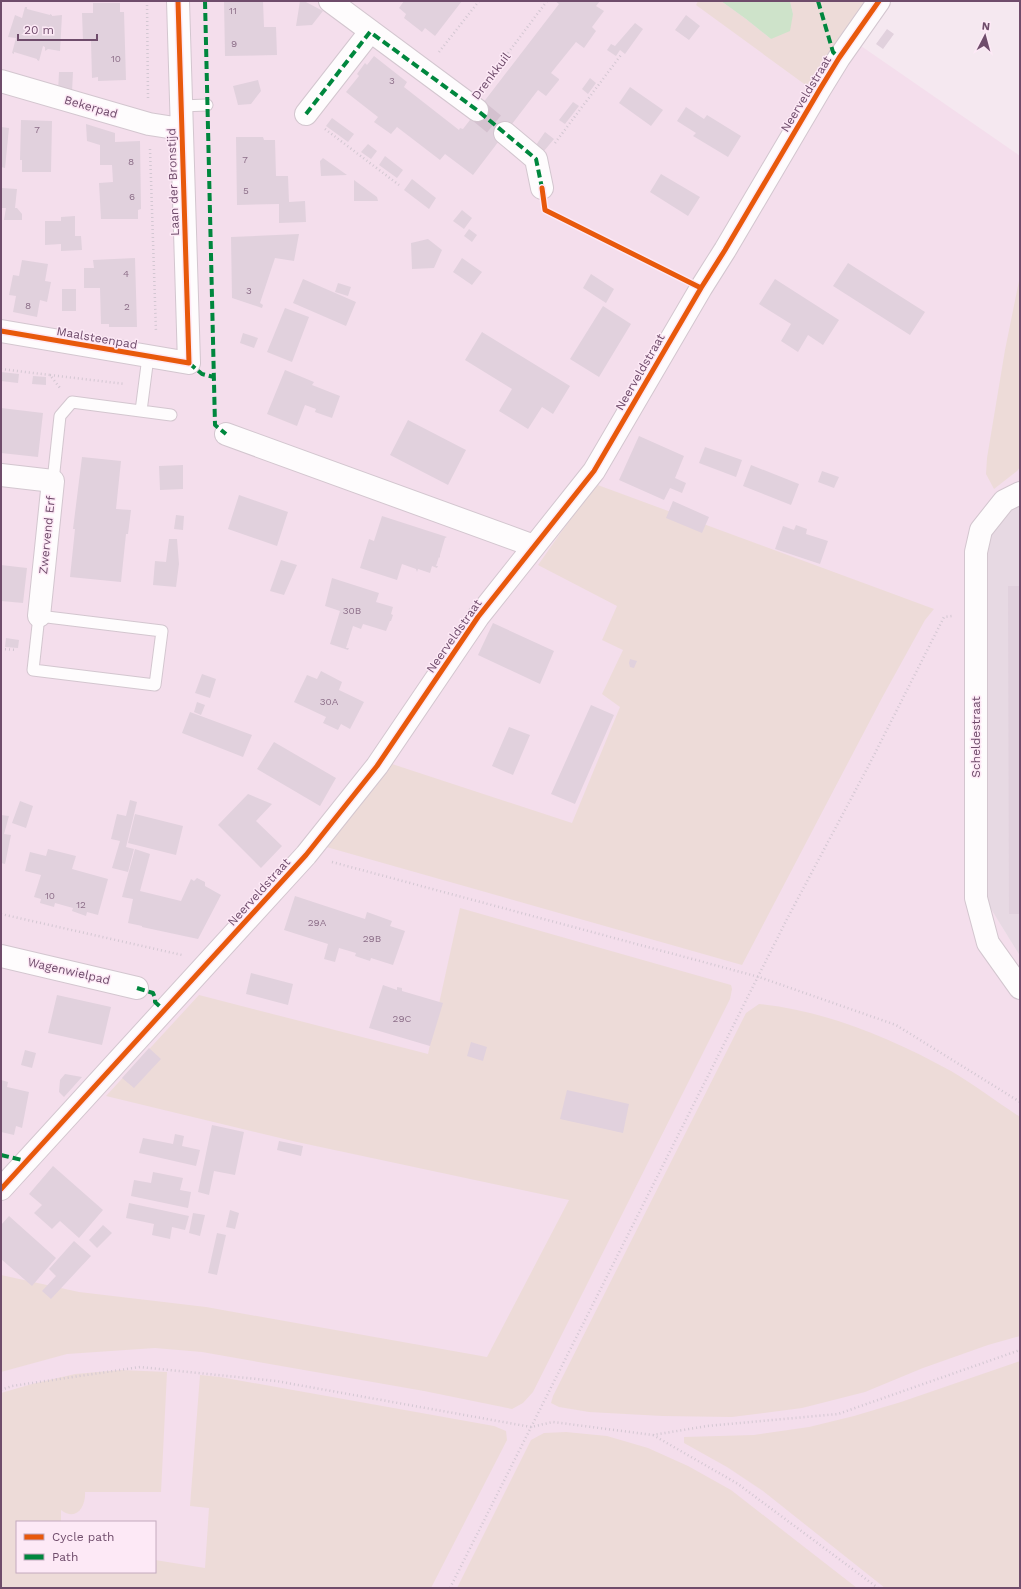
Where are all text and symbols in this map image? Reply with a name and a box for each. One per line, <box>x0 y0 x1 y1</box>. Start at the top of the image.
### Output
house number: 11 <box>229 5 237 16</box>
scale bar <box>18 16 97 42</box>
north arrow <box>965 16 1005 56</box>
text: N <box>981 20 991 33</box>
text: 20 m <box>24 23 54 37</box>
house number: 9 <box>231 38 237 49</box>
street label: Drenkkuil <box>469 49 513 102</box>
house number: 10 <box>111 53 121 64</box>
street label: Neerveldstraat <box>778 53 834 135</box>
house number: 3 <box>389 75 395 86</box>
street label: Bekerpad <box>63 93 119 121</box>
house number: 7 <box>34 124 40 135</box>
street label: Laan der Bronstijd <box>164 128 182 236</box>
house number: 7 <box>242 154 248 165</box>
house number: 8 <box>128 156 134 167</box>
house number: 5 <box>243 185 249 196</box>
house number: 6 <box>129 191 135 202</box>
house number: 4 <box>123 268 129 279</box>
house number: 3 <box>246 285 252 296</box>
house number: 8 <box>25 300 31 311</box>
house number: 2 <box>124 301 130 312</box>
street label: Maalsteenpad <box>55 324 139 352</box>
street label: Neerveldstraat <box>612 331 668 413</box>
street label: Zwervend Erf <box>36 495 58 575</box>
street label: Neerveldstraat <box>424 597 484 675</box>
house number: 30B <box>343 605 361 616</box>
house number: 30A <box>320 696 339 707</box>
street label: Scheldestraat <box>969 696 983 778</box>
street label: Neerveldstraat <box>225 855 293 929</box>
house number: 10 <box>45 890 55 901</box>
house number: 12 <box>76 899 86 910</box>
house number: 29A <box>308 917 327 928</box>
house number: 29B <box>363 933 381 944</box>
street label: Wagenwielpad <box>26 955 112 987</box>
house number: 29C <box>393 1013 412 1024</box>
legend <box>16 1521 156 1573</box>
text: Cycle path <box>52 1530 114 1544</box>
text: Path <box>52 1550 78 1564</box>

